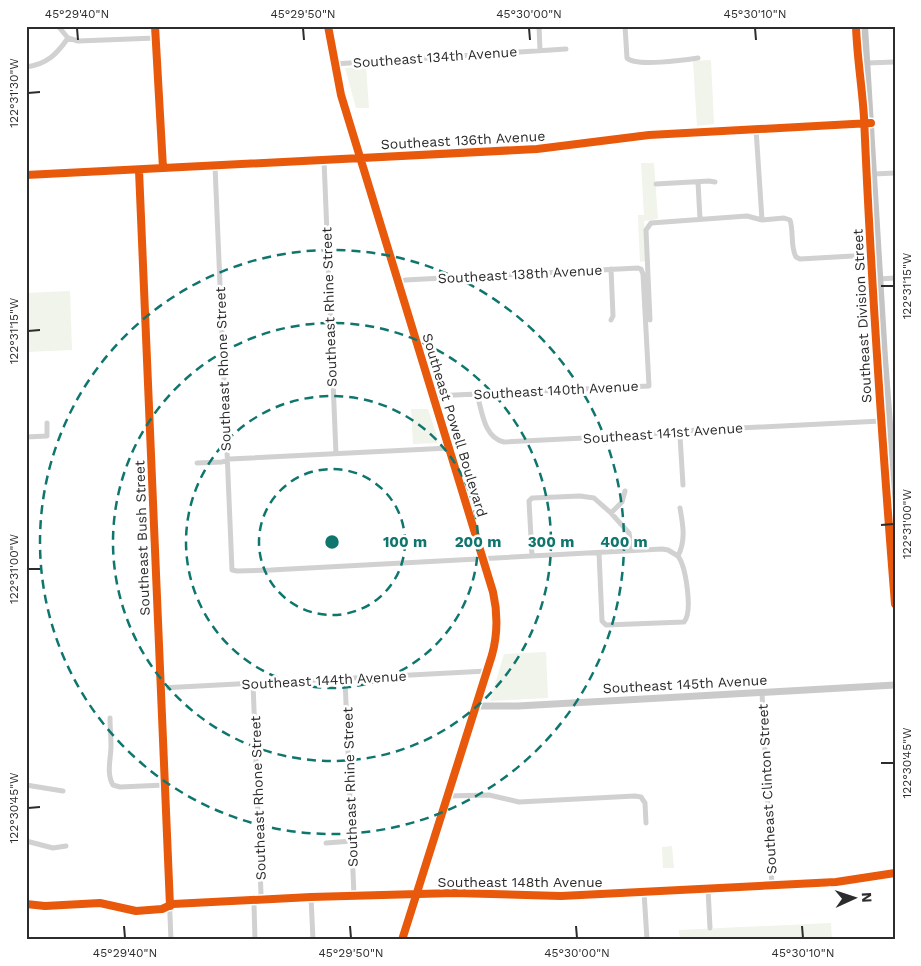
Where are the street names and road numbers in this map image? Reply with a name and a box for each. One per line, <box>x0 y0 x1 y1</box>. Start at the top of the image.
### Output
street label: Southeast 134th Avenue <box>352 43 518 71</box>
street label: Southeast 136th Avenue <box>380 128 546 152</box>
street label: Southeast Rhine Street <box>318 227 340 387</box>
street label: Southeast Division Street <box>849 228 875 404</box>
street label: Southeast 138th Avenue <box>437 262 603 286</box>
street label: Southeast Rhone Street <box>212 286 234 451</box>
street label: Southeast Powell Boulevard <box>419 331 491 519</box>
street label: Southeast 140th Avenue <box>473 378 639 402</box>
street label: Southeast 141st Avenue <box>582 419 744 447</box>
street label: Southeast Bush Street <box>131 460 153 616</box>
street label: Southeast 144th Avenue <box>241 668 407 692</box>
street label: Southeast 145th Avenue <box>602 672 768 696</box>
street label: Southeast Clinton Street <box>755 703 779 875</box>
street label: Southeast Rhine Street <box>339 707 361 867</box>
street label: Southeast Rhone Street <box>247 715 269 880</box>
street label: Southeast 148th Avenue <box>437 874 603 890</box>

